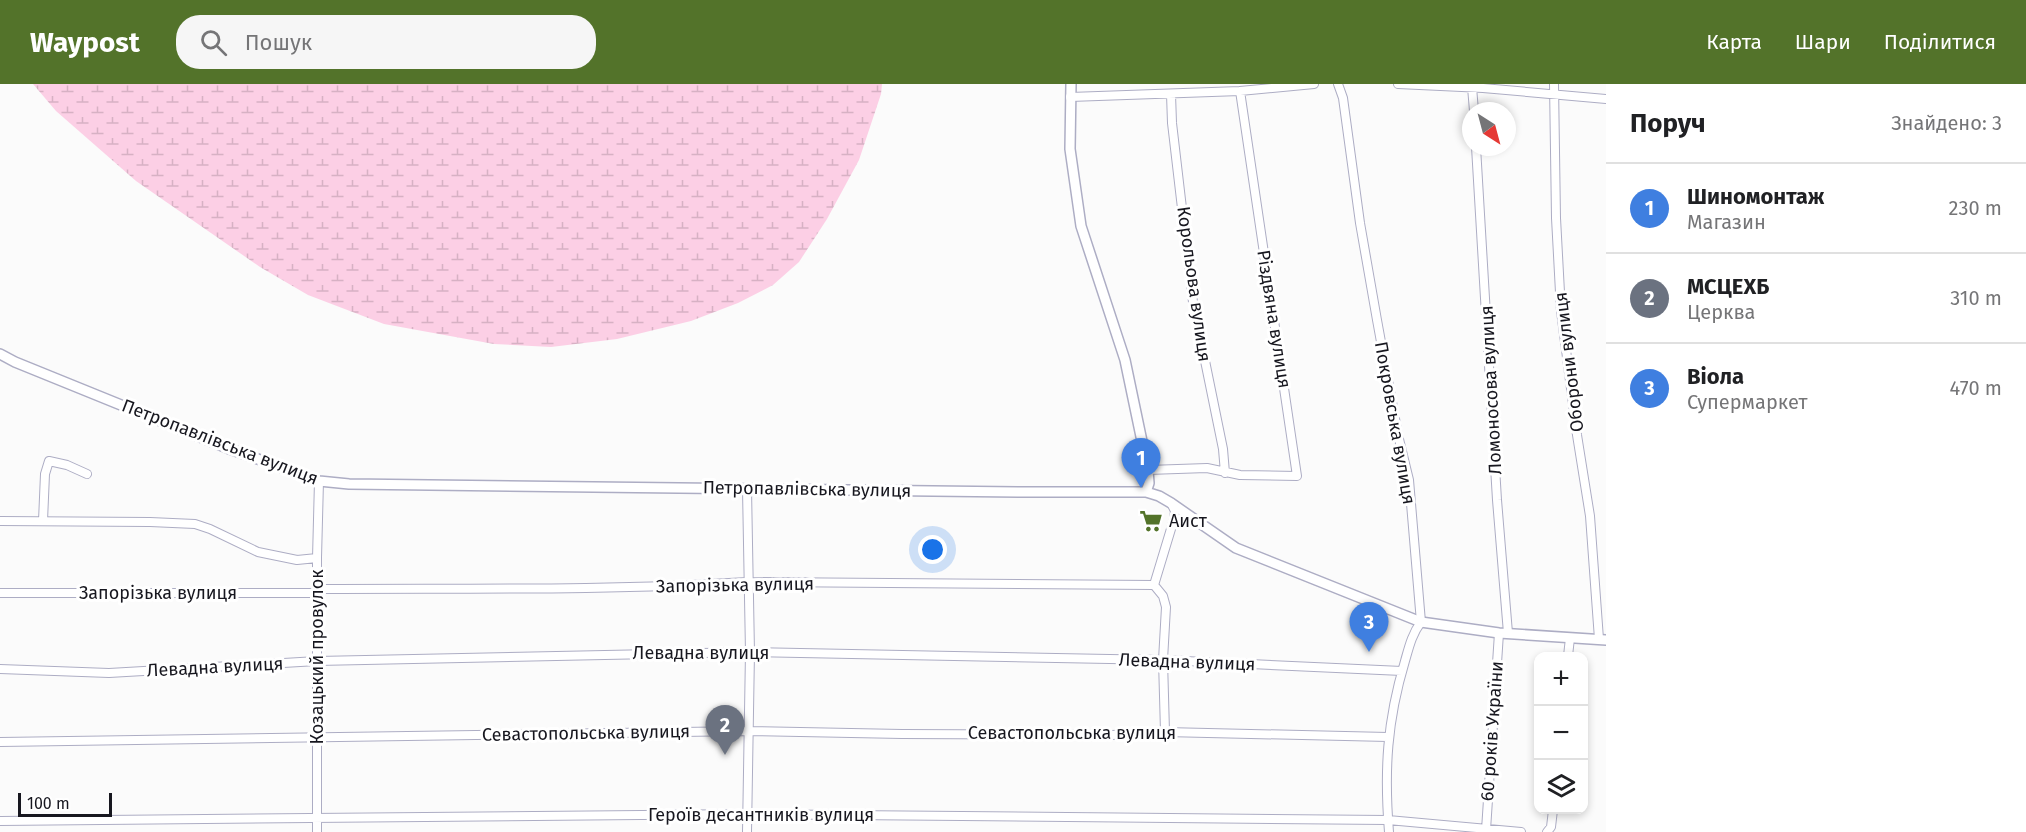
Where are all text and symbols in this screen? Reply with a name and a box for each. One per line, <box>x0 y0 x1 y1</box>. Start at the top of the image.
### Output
search box <box>176 15 596 69</box>
text: Waypost <box>30 26 140 59</box>
icon: search <box>197 26 230 59</box>
text: Пошук <box>245 29 312 56</box>
text: Карта <box>1706 29 1762 55</box>
text: Шари <box>1795 29 1851 55</box>
text: Поділитися <box>1884 29 1996 55</box>
north arrow <box>1462 102 1516 156</box>
text: Поруч <box>1630 108 1706 139</box>
text: Знайдено: 3 <box>1891 111 2002 135</box>
text: Шиномонтаж <box>1687 183 1825 210</box>
text: 1 <box>1645 196 1654 220</box>
text: 230 m <box>1949 196 2002 220</box>
street label: Корольова вулиця <box>1172 205 1216 363</box>
text: Магазин <box>1687 210 1766 234</box>
street label: Різдвяна вулиця <box>1252 248 1296 390</box>
text: МСЦЕХБ <box>1687 273 1769 300</box>
text: 2 <box>1644 286 1655 310</box>
text: 310 m <box>1950 286 2002 310</box>
street label: Оборони вулиця <box>1549 291 1589 433</box>
text: Церква <box>1687 300 1755 324</box>
street label: Ломоносова вулиця <box>1476 305 1506 475</box>
street label: Покровська вулиця <box>1370 340 1420 506</box>
text: Віола <box>1687 363 1744 390</box>
text: 3 <box>1644 376 1655 400</box>
text: 470 m <box>1950 376 2002 400</box>
text: Супермаркет <box>1687 390 1807 414</box>
street label: Петропавлівська вулиця <box>119 394 321 490</box>
pin: 1 <box>1122 438 1160 488</box>
street label: Петропавлівська вулиця <box>703 476 911 502</box>
supermarket icon: Аист <box>1138 508 1164 534</box>
place label: Аист <box>1169 510 1208 532</box>
your location <box>918 535 947 564</box>
street label: Козацький провулок <box>306 569 328 745</box>
street label: Запорізька вулиця <box>656 573 814 597</box>
street label: Запорізька вулиця <box>79 582 237 604</box>
pin: 3 <box>1350 602 1388 652</box>
street label: Левадна вулиця <box>633 642 769 664</box>
street label: Левадна вулиця <box>1118 649 1256 675</box>
street label: Левадна вулиця <box>146 652 284 682</box>
map controls <box>1534 652 1588 814</box>
button: + <box>1534 652 1588 706</box>
street label: 60 років України <box>1476 660 1508 802</box>
pin: 2 <box>706 706 744 755</box>
button: − <box>1534 706 1588 760</box>
street label: Севастопольська вулиця <box>482 720 690 746</box>
street label: Севастопольська вулиця <box>968 722 1176 744</box>
button: layers <box>1534 760 1588 814</box>
scale bar <box>18 790 112 818</box>
text: 100 m <box>27 794 70 813</box>
street label: Героїв десантників вулиця <box>648 804 874 826</box>

